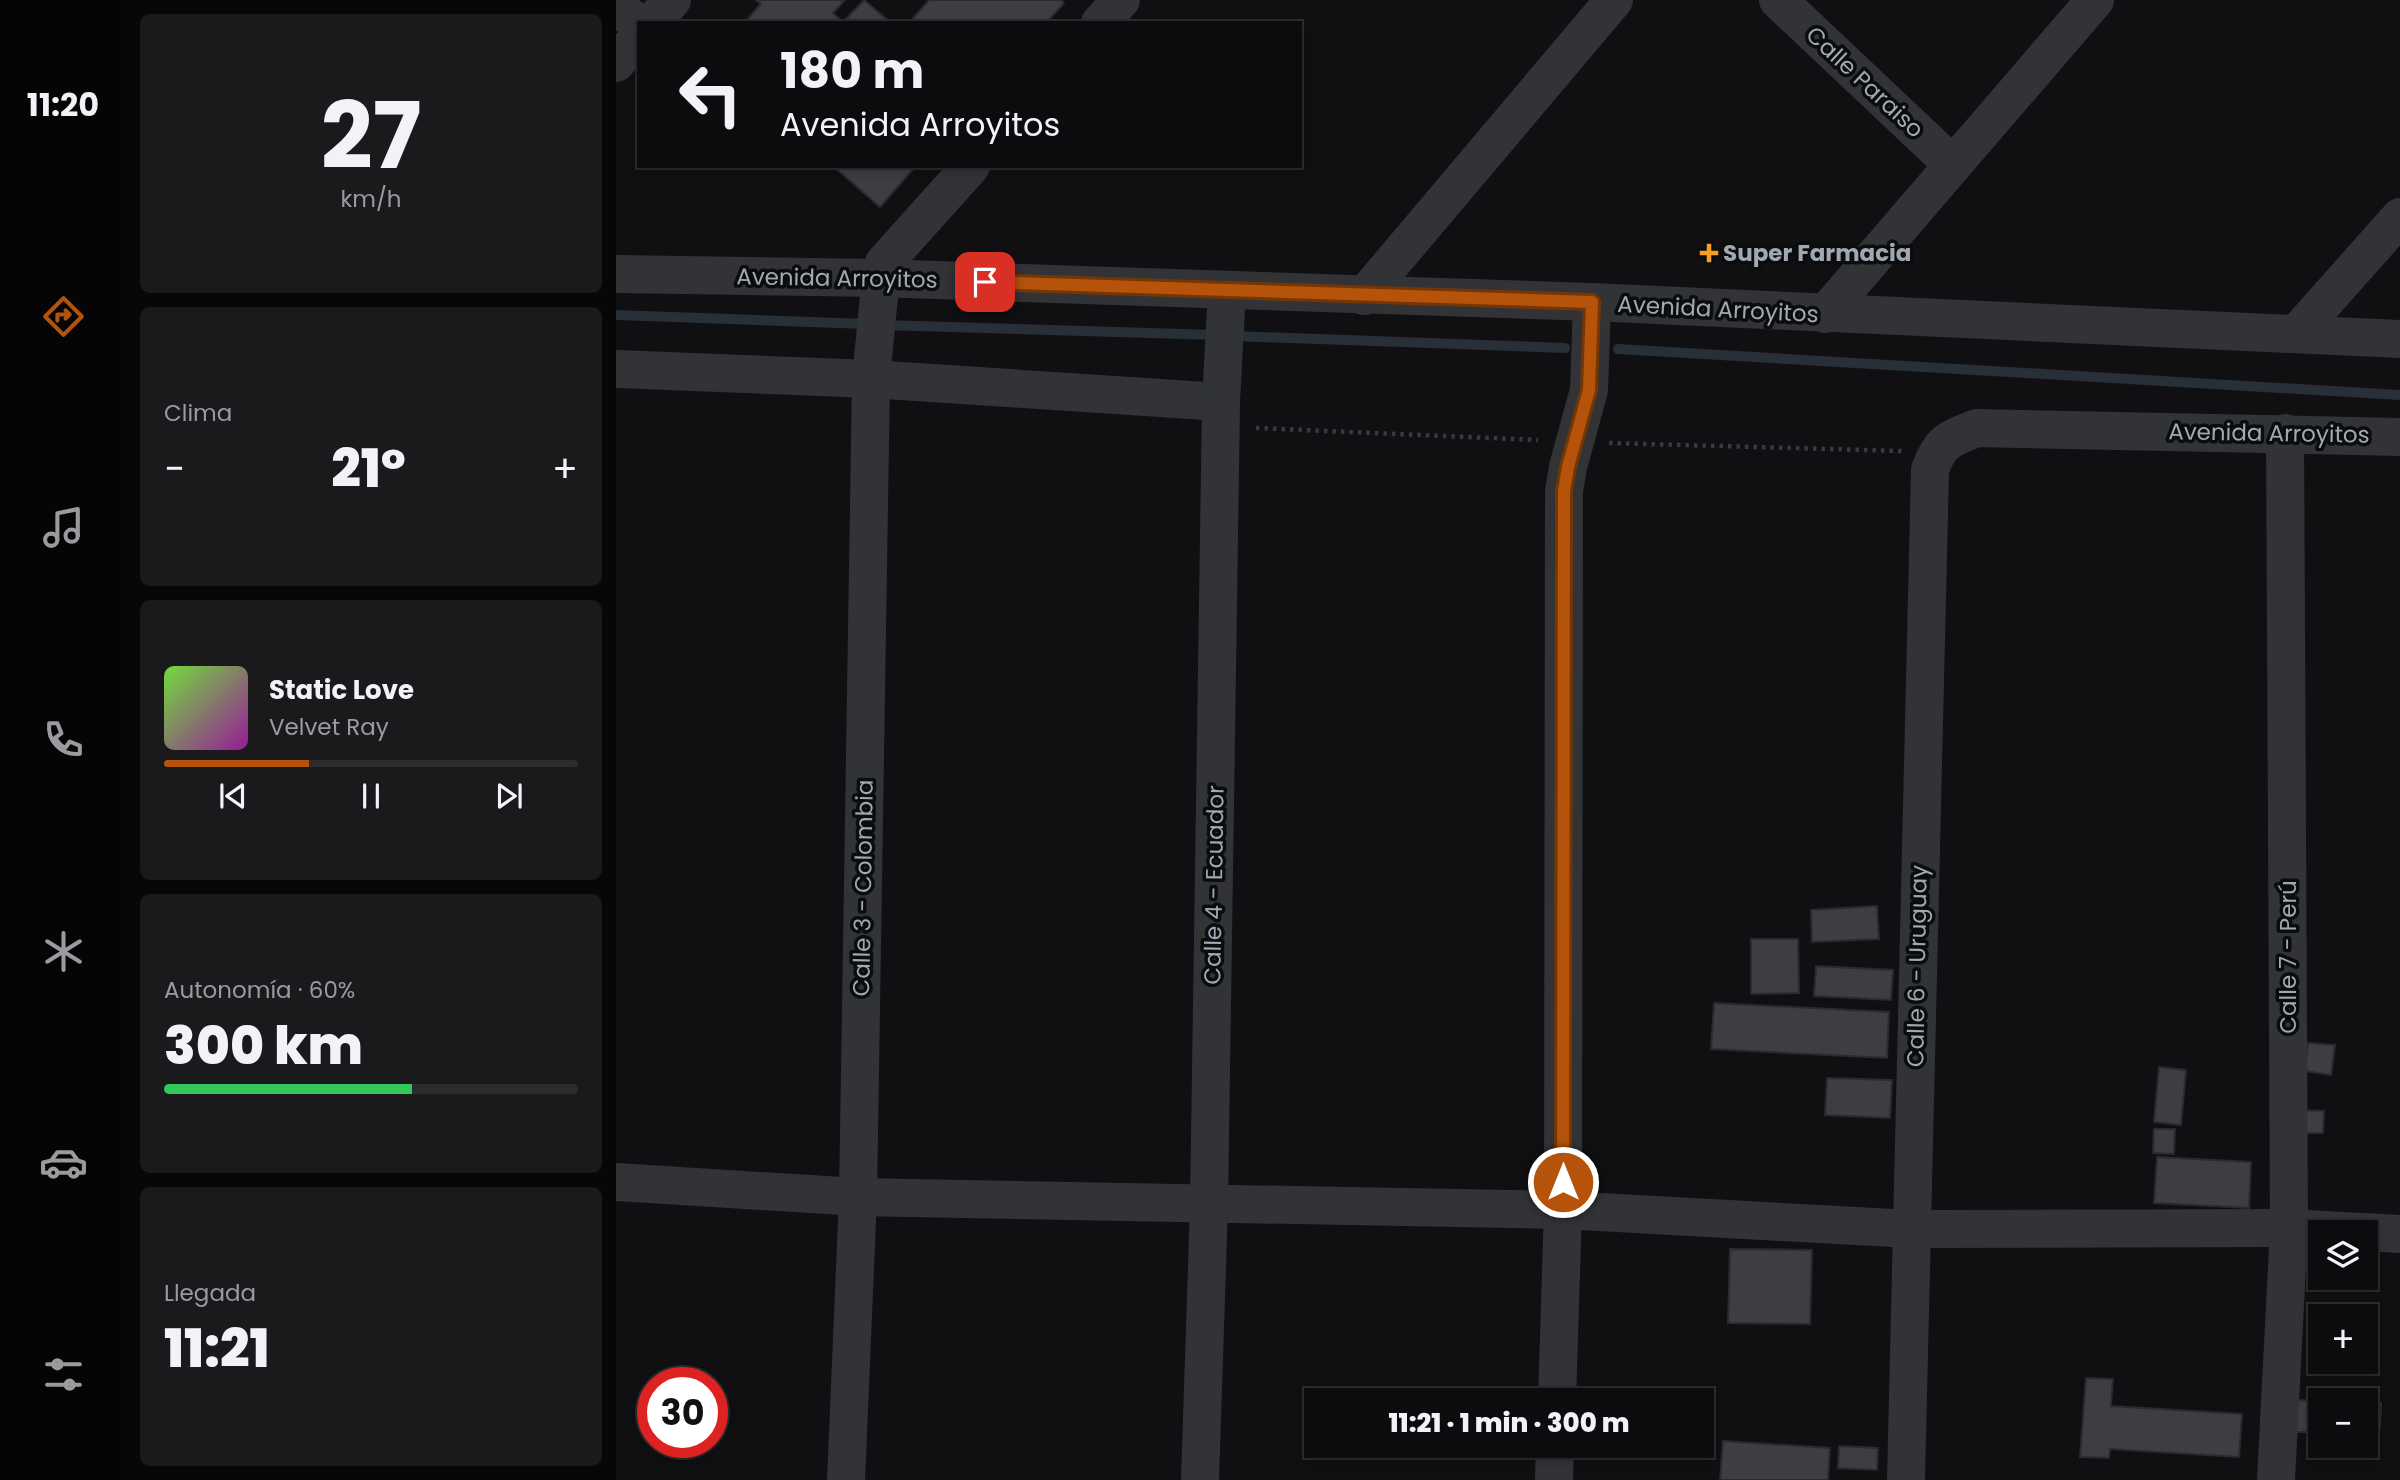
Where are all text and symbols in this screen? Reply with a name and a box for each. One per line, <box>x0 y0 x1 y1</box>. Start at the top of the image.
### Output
street label: Calle Paraiso <box>1799 19 1931 145</box>
text: 180 m <box>780 37 924 105</box>
icon: left <box>665 49 756 140</box>
text: 27 <box>321 72 421 200</box>
text: 11:20 <box>27 82 99 127</box>
text: Avenida Arroyitos <box>780 102 1060 147</box>
text: km/h <box>340 183 402 215</box>
place label: Super Farmacia <box>1723 237 1912 269</box>
marker: Super Farmacia <box>1701 245 1717 261</box>
pin <box>955 252 1015 312</box>
street label: Avenida Arroyitos <box>736 260 938 296</box>
icon: arrive <box>966 263 1004 301</box>
street label: Avenida Arroyitos <box>1617 288 1819 330</box>
icon: directions <box>39 292 88 341</box>
text: Clima <box>164 397 232 429</box>
street label: Avenida Arroyitos <box>2168 415 2370 451</box>
text: 21° <box>331 432 406 505</box>
text: − <box>164 442 185 495</box>
text: + <box>552 442 578 495</box>
icon: music <box>39 503 88 552</box>
text: Static Love <box>269 672 414 708</box>
text: Velvet Ray <box>269 711 389 743</box>
icon: phone <box>39 715 88 764</box>
icon: previous <box>214 777 252 815</box>
icon: pause <box>352 777 390 815</box>
icon: next <box>490 777 528 815</box>
street label: Calle 3 - Colombia <box>845 779 881 997</box>
street label: Calle 4 - Ecuador <box>1196 785 1232 985</box>
street label: Calle 6 - Uruguay <box>1899 865 1935 1067</box>
street label: Calle 7 - Perú <box>2272 880 2304 1034</box>
icon: climate <box>39 927 88 976</box>
text: Autonomía · 60% <box>164 974 355 1006</box>
text: 300 km <box>164 1009 363 1082</box>
icon: car <box>39 1138 88 1187</box>
position arrow <box>1526 1145 1600 1219</box>
map controls <box>2308 1220 2378 1458</box>
button: layers <box>2308 1220 2378 1290</box>
text: Llegada <box>164 1277 256 1309</box>
button: + <box>2308 1304 2378 1374</box>
text: 11:21 <box>164 1312 270 1385</box>
icon: filters <box>39 1350 88 1399</box>
speed limit sign: 30 <box>637 1367 728 1458</box>
button: − <box>2308 1388 2378 1458</box>
text: 11:21 · 1 min · 300 m <box>1389 1405 1629 1441</box>

